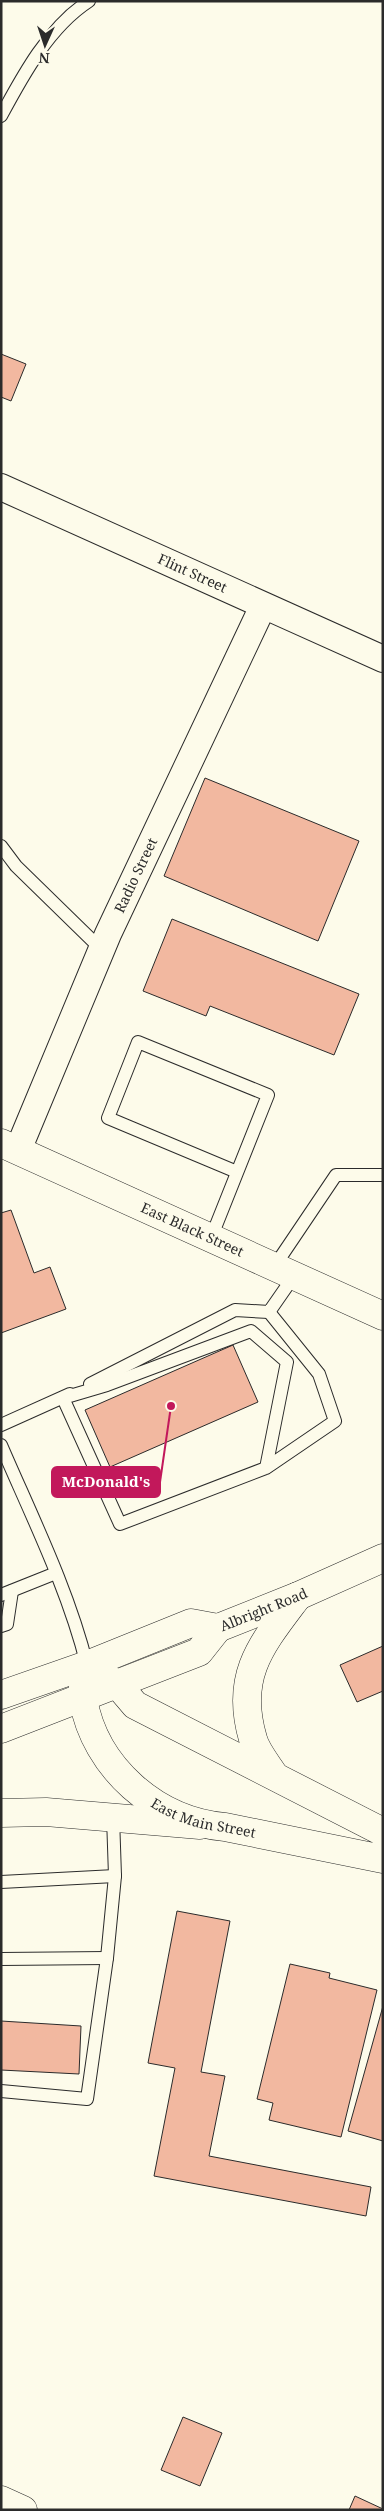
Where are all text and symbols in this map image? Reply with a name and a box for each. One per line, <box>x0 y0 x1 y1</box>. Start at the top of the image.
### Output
north arrow <box>20 20 70 70</box>
text: N <box>38 49 50 68</box>
street label: Flint Street <box>155 549 230 597</box>
street label: Radio Street <box>109 834 161 916</box>
street label: East Black Street <box>138 1198 247 1261</box>
callout: McDonald's <box>52 1467 160 1497</box>
text: McDonald's <box>62 1471 150 1491</box>
street label: Albright Road <box>217 1583 311 1635</box>
street label: East Main Street <box>148 1793 258 1842</box>

